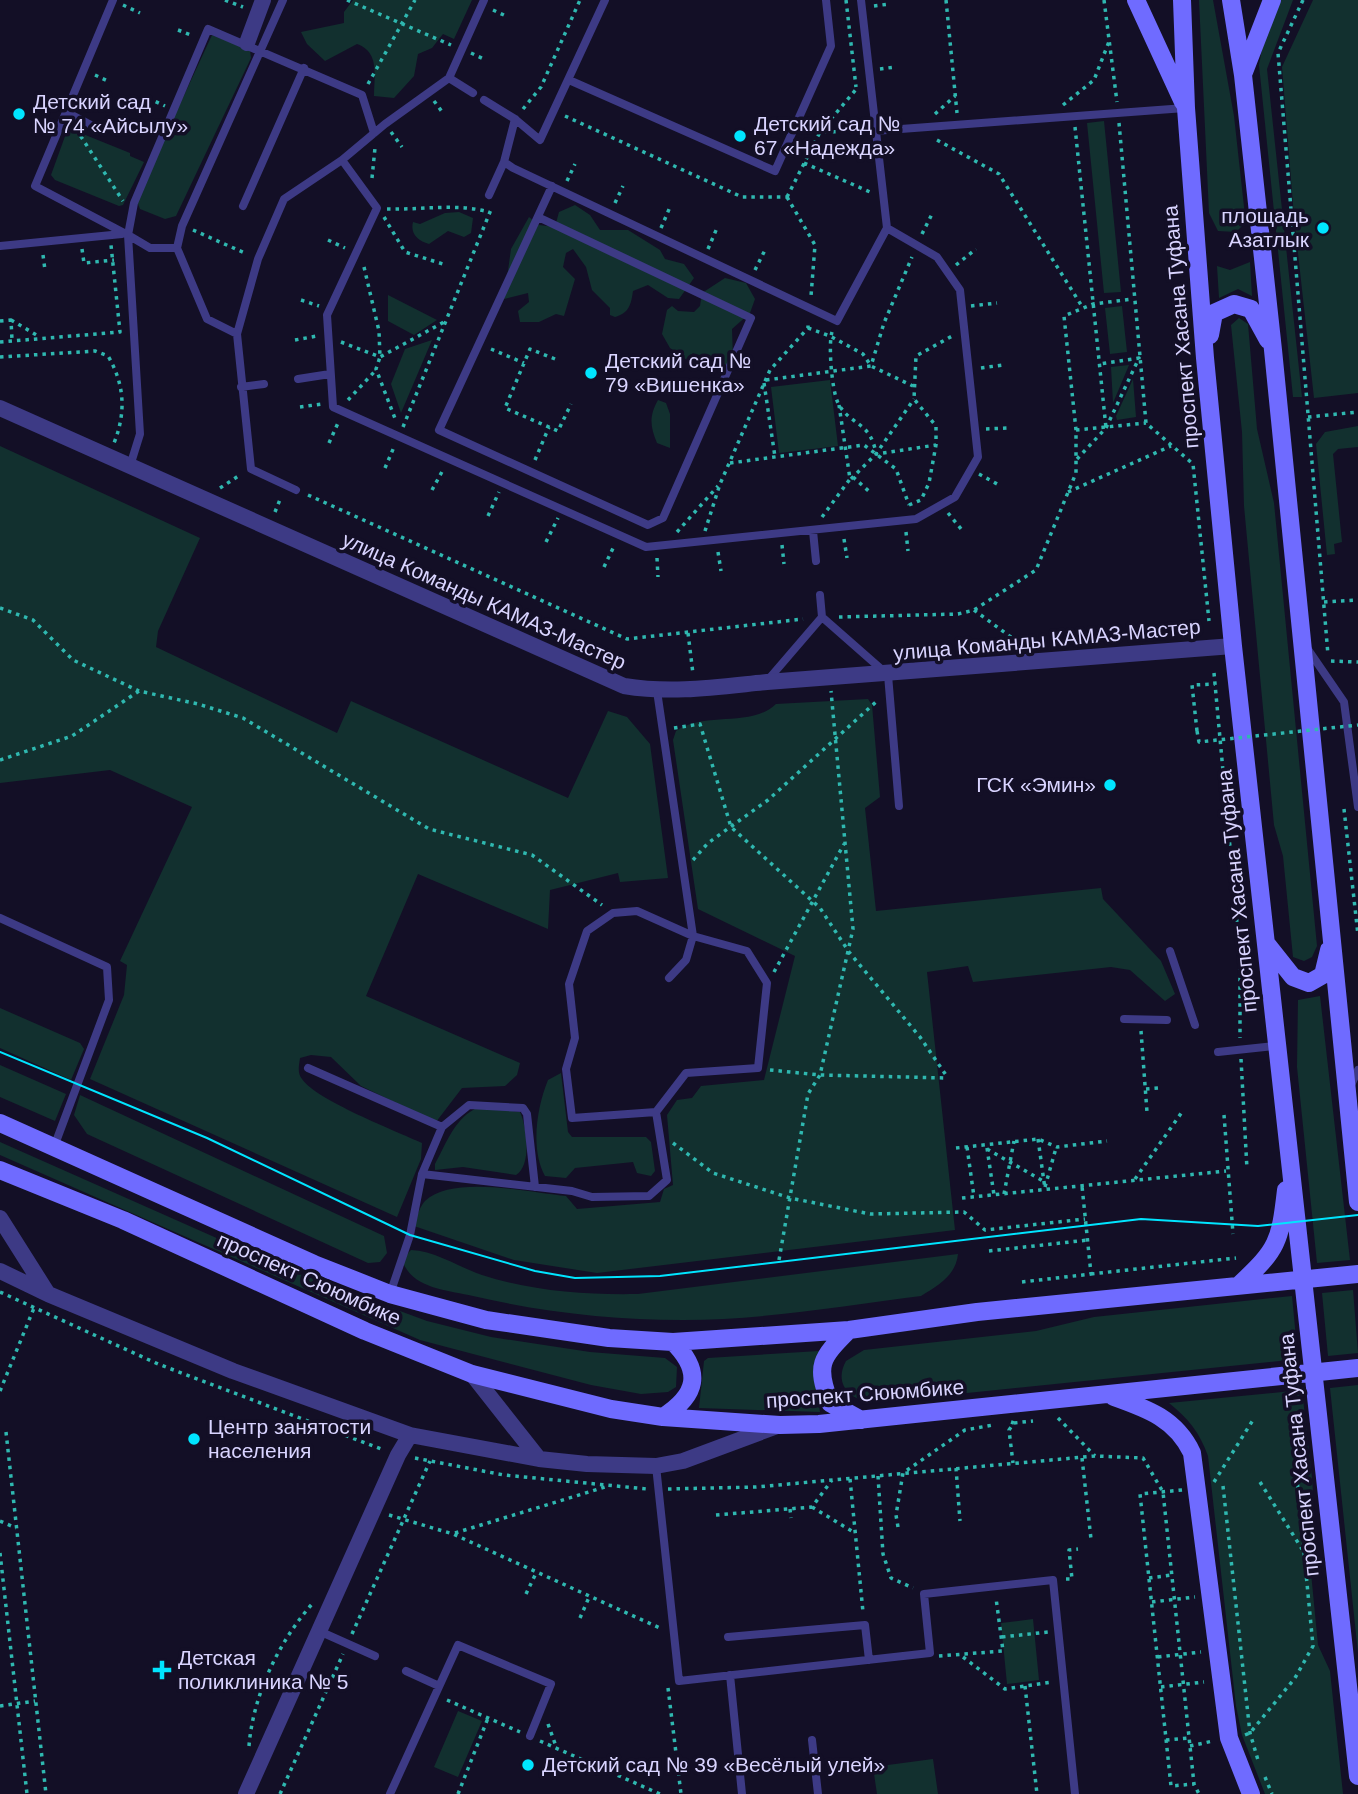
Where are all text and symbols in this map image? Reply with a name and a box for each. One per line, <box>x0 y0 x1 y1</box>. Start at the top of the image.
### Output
place label: Детский сад № 74 «Айсылу» <box>33 90 188 137</box>
marker: Детский сад № 74 «Айсылу» <box>11 106 27 122</box>
place label: Детский сад № 67 «Надежда» <box>754 112 900 159</box>
marker: Детский сад № 67 «Надежда» <box>732 128 748 144</box>
street label: проспект Хасана Туфана <box>1158 204 1203 450</box>
place label: площадь Азатлык <box>1221 204 1310 251</box>
marker: площадь Азатлык <box>1315 220 1331 236</box>
place label: Детский сад № 79 «Вишенка» <box>605 349 751 396</box>
marker: Детский сад № 79 «Вишенка» <box>583 365 599 381</box>
street label: улица Команды КАМАЗ-Мастер <box>339 527 630 674</box>
street label: улица Команды КАМАЗ-Мастер <box>892 615 1201 664</box>
street label: проспект Хасана Туфана <box>1212 768 1261 1014</box>
place label: ГСК «Эмин» <box>976 773 1096 796</box>
marker: ГСК «Эмин» <box>1102 777 1118 793</box>
street label: проспект Сююмбике <box>214 1228 405 1329</box>
street label: проспект Хасана Туфана <box>1274 1332 1323 1578</box>
street label: проспект Сююмбике <box>765 1375 965 1412</box>
place label: Центр занятости населения <box>208 1415 371 1462</box>
marker: Центр занятости населения <box>186 1431 202 1447</box>
place label: Детская поликлиника № 5 <box>178 1646 349 1693</box>
marker: Детская поликлиника № 5 <box>152 1660 172 1680</box>
place label: Детский сад № 39 «Весёлый улей» <box>542 1753 885 1776</box>
marker: Детский сад № 39 «Весёлый улей» <box>520 1757 536 1773</box>

